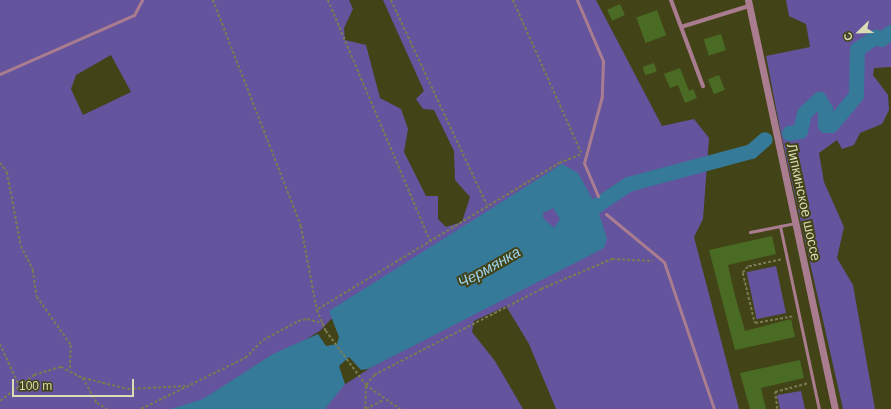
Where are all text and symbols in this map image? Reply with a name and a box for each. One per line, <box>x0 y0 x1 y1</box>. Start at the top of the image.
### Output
north arrow <box>839 12 879 52</box>
text: С <box>841 31 855 43</box>
street label: Липкинское шоссе <box>783 142 825 262</box>
water label: Чермянка <box>455 243 523 291</box>
scale bar <box>14 371 136 397</box>
text: 100 m <box>19 379 52 393</box>

